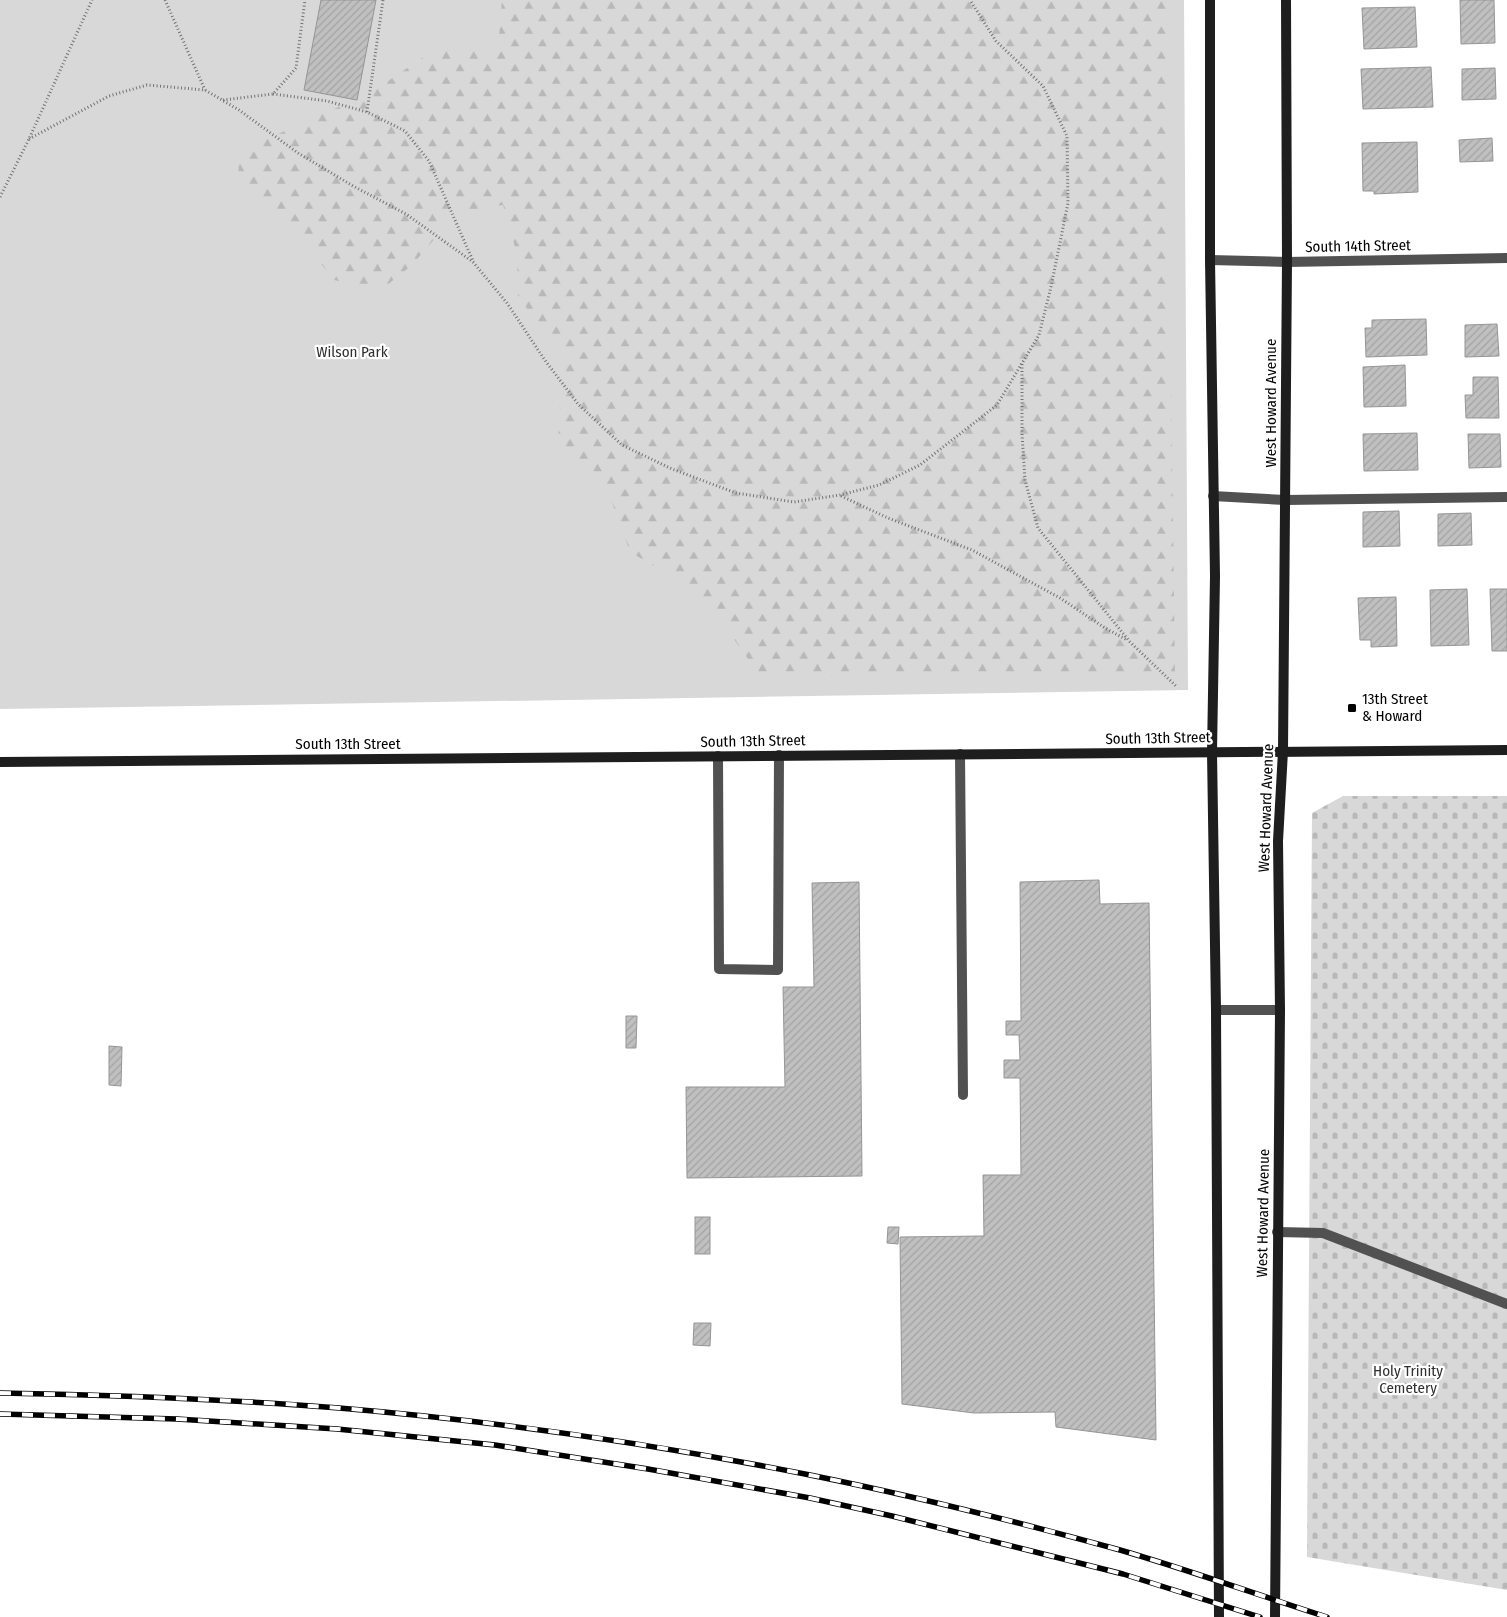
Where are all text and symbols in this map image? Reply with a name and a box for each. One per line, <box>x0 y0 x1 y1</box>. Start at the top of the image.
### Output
street label: South 14th Street <box>1305 236 1411 256</box>
street label: West Howard Avenue <box>1262 339 1280 467</box>
park label: Wilson Park <box>316 343 388 361</box>
place label: 13th Street & Howard <box>1362 690 1428 725</box>
marker: 13th Street & Howard <box>1346 702 1358 714</box>
street label: South 13th Street <box>1105 728 1211 748</box>
street label: South 13th Street <box>700 731 806 751</box>
street label: South 13th Street <box>295 735 401 753</box>
street label: West Howard Avenue <box>1255 743 1277 873</box>
street label: West Howard Avenue <box>1253 1148 1273 1278</box>
park label: Holy Trinity Cemetery <box>1373 1362 1443 1397</box>

